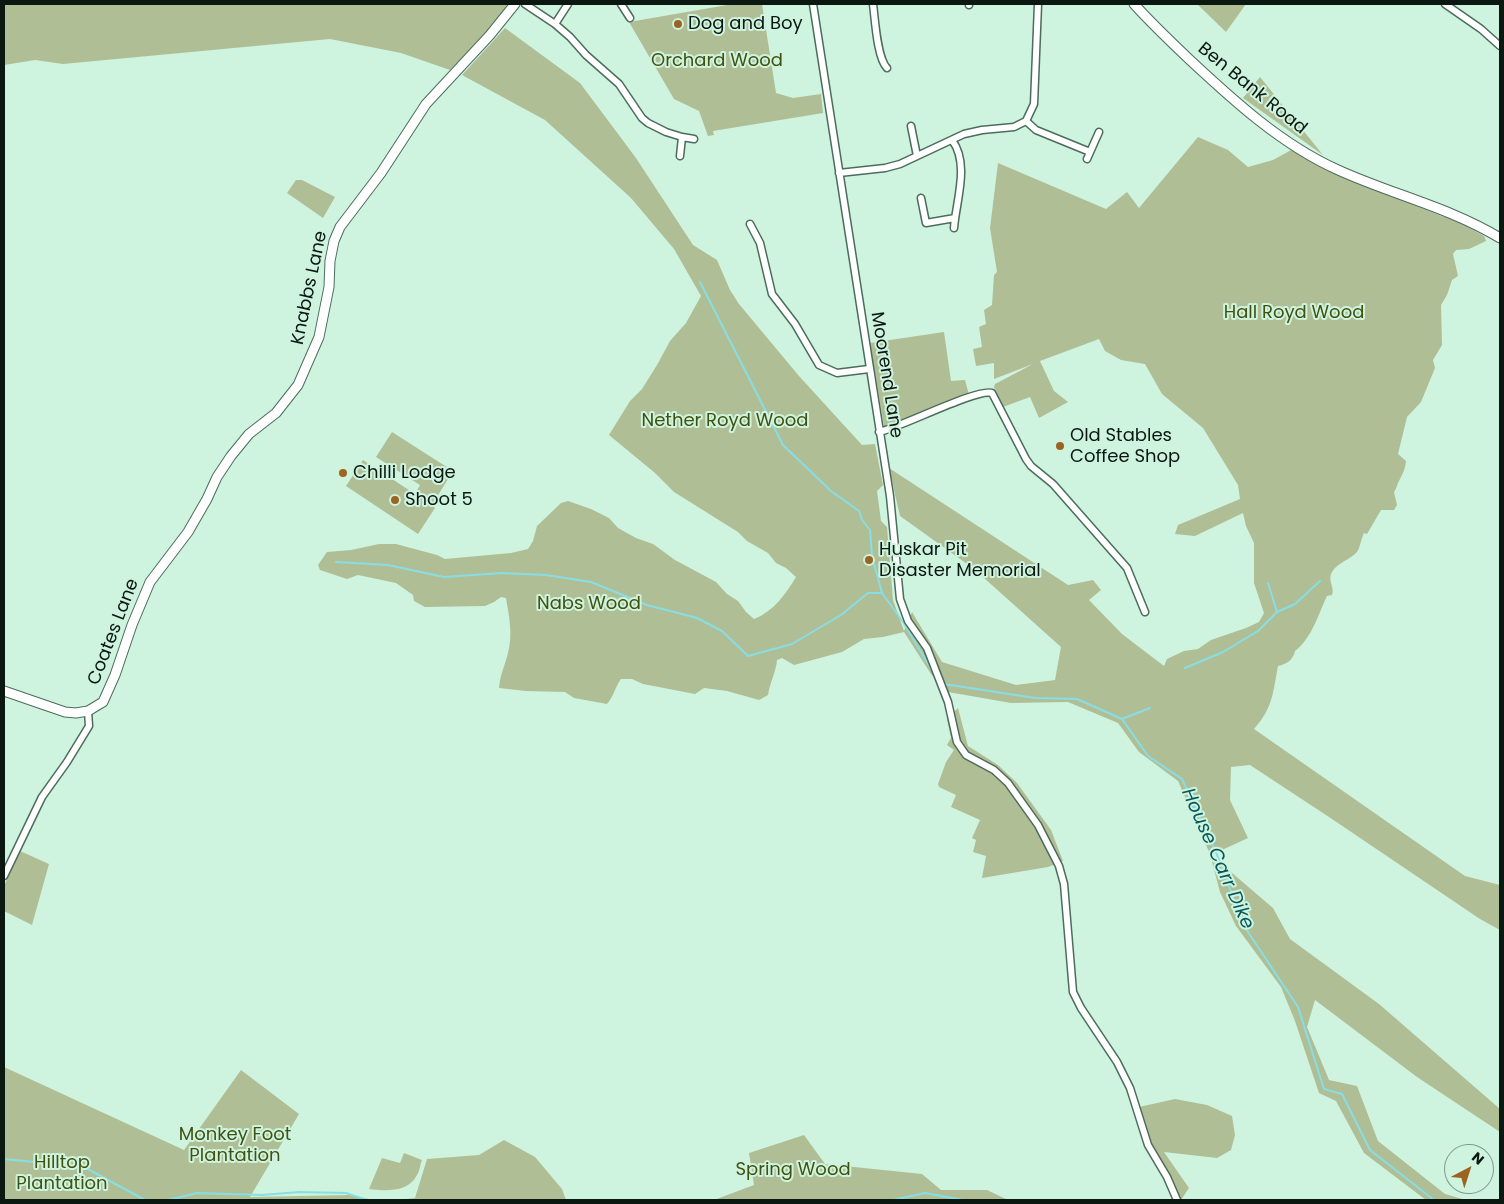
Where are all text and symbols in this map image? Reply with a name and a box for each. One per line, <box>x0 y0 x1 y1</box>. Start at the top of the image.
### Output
place label: Dog and Boy <box>688 13 803 35</box>
marker: Dog and Boy <box>672 18 684 30</box>
street label: Ben Bank Road <box>1193 38 1311 140</box>
park label: Orchard Wood <box>651 50 783 72</box>
street label: Knabbs Lane <box>287 229 333 347</box>
park label: Hall Royd Wood <box>1224 302 1364 324</box>
street label: Moorend Lane <box>865 310 907 440</box>
park label: Nether Royd Wood <box>642 410 808 432</box>
place label: Old Stables Coffee Shop <box>1070 425 1180 468</box>
marker: Old Stables Coffee Shop <box>1054 440 1066 452</box>
place label: Chilli Lodge <box>353 462 456 484</box>
marker: Chilli Lodge <box>337 467 349 479</box>
place label: Shoot 5 <box>405 489 473 511</box>
marker: Shoot 5 <box>389 494 401 506</box>
place label: Huskar Pit Disaster Memorial <box>879 539 1041 582</box>
marker: Huskar Pit Disaster Memorial <box>863 554 875 566</box>
street label: Coates Lane <box>84 576 144 688</box>
park label: Nabs Wood <box>537 593 641 615</box>
water label: House Carr Dike <box>1176 785 1258 933</box>
park label: Monkey Foot Plantation <box>179 1124 291 1166</box>
north arrow <box>1444 1144 1494 1194</box>
text: N <box>1468 1147 1488 1169</box>
park label: Hilltop Plantation <box>16 1152 108 1194</box>
park label: Spring Wood <box>735 1159 851 1181</box>

